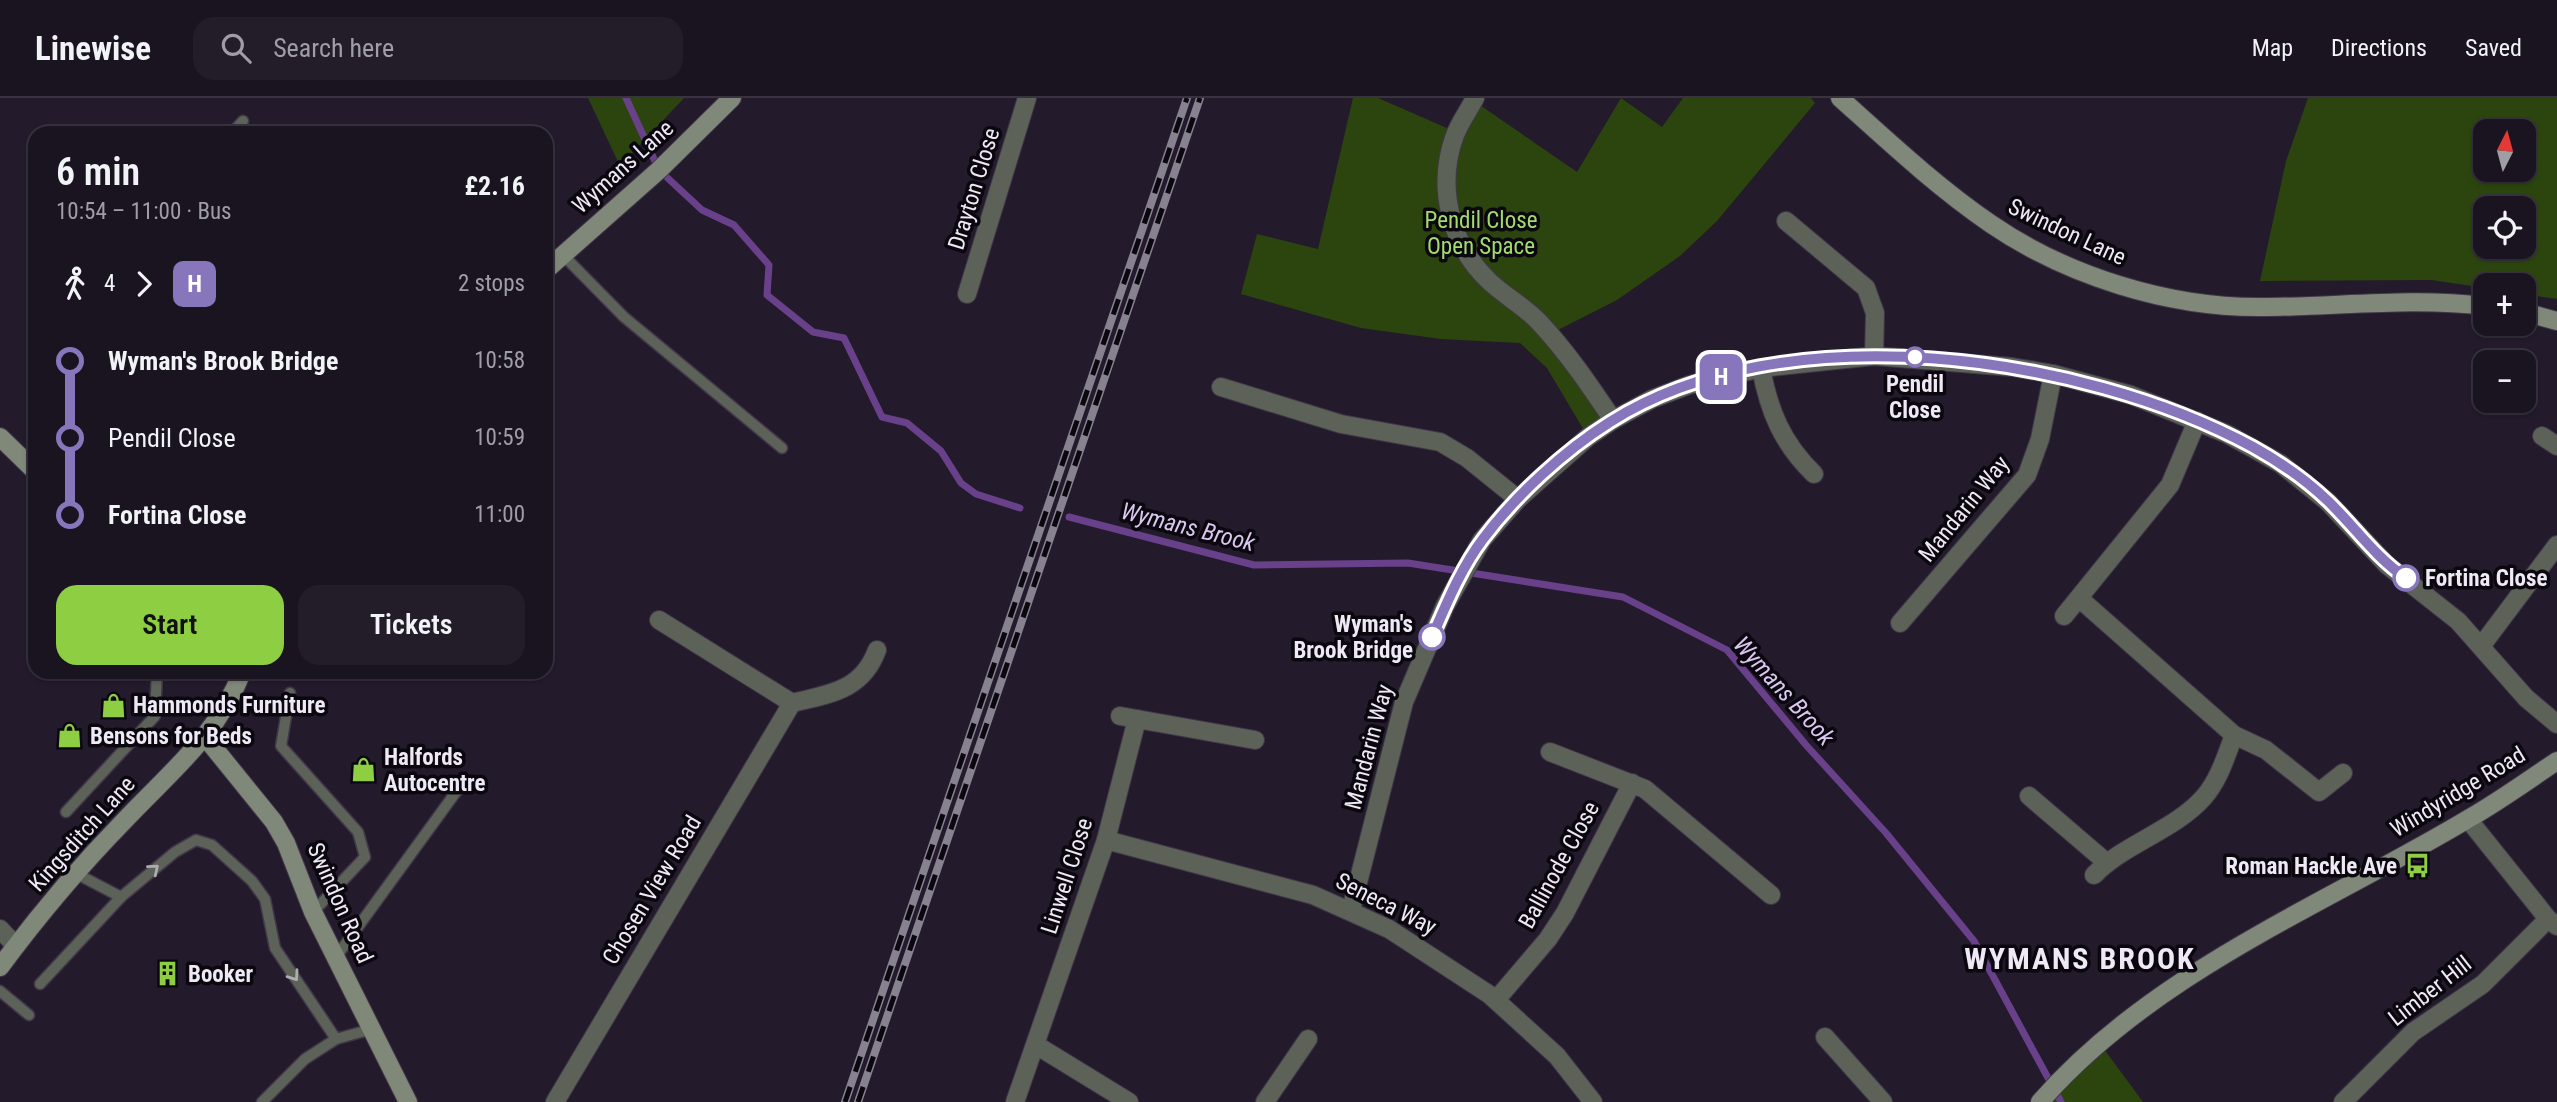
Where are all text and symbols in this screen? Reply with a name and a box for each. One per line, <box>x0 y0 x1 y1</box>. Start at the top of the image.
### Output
search box <box>193 17 683 80</box>
text: Linewise <box>35 29 151 68</box>
icon: search <box>217 29 255 67</box>
text: Search here <box>273 33 394 63</box>
text: Map <box>2252 34 2293 62</box>
text: Directions <box>2331 34 2427 62</box>
text: Saved <box>2465 34 2522 62</box>
street label: Wymans Lane <box>567 115 679 219</box>
north arrow <box>2473 119 2536 182</box>
map controls <box>2473 119 2536 413</box>
street label: Drayton Close <box>943 125 1005 253</box>
text: 6 min <box>56 150 140 194</box>
text: £2.16 <box>464 171 525 201</box>
street label: Swindon Lane <box>2004 193 2130 271</box>
button: locate <box>2473 196 2536 259</box>
text: 10:54 – 11:00 · Bus <box>56 198 232 225</box>
park label: Pendil Close Open Space <box>1425 207 1537 260</box>
icon: walk <box>56 265 94 303</box>
icon: forward <box>125 265 163 303</box>
text: 4 <box>104 270 115 297</box>
text: H <box>187 270 202 298</box>
text: 2 stops <box>458 270 525 297</box>
button: + <box>2473 273 2536 336</box>
text: Wyman's Brook Bridge <box>108 346 338 376</box>
text: 10:58 <box>474 347 525 374</box>
marker: Pendil Close <box>1905 347 1925 367</box>
button: − <box>2473 350 2536 413</box>
line badge: H <box>1698 354 1744 400</box>
text: H <box>1714 363 1728 391</box>
place label: Pendil Close <box>1886 371 1944 424</box>
text: Pendil Close <box>108 423 236 453</box>
text: 10:59 <box>474 424 525 451</box>
street label: Mandarin Way <box>1913 450 2015 567</box>
water label: Wymans Brook <box>1118 497 1258 557</box>
text: Fortina Close <box>108 500 246 530</box>
text: 11:00 <box>474 501 525 528</box>
marker: Fortina Close <box>2393 565 2419 591</box>
place label: Fortina Close <box>2425 565 2547 592</box>
button: Start <box>56 585 284 665</box>
button: Tickets <box>298 585 525 665</box>
place label: Wyman's Brook Bridge <box>1293 611 1413 664</box>
marker: Wyman's Brook Bridge <box>1419 624 1445 650</box>
water label: Wymans Brook <box>1728 631 1841 752</box>
street label: Mandarin Way <box>1339 681 1399 812</box>
shop icon: Hammonds Furniture <box>99 691 127 719</box>
place label: Hammonds Furniture <box>133 692 326 719</box>
shop icon: Bensons for Beds <box>56 722 84 750</box>
place label: Bensons for Beds <box>90 723 252 750</box>
street label: Windyridge Road <box>2386 741 2530 843</box>
place label: Halfords Autocentre <box>384 744 485 797</box>
shop icon: Halfords Autocentre <box>350 756 378 784</box>
street label: Kingsditch Lane <box>23 771 141 897</box>
street label: Ballinode Close <box>1513 797 1605 933</box>
street label: Chosen View Road <box>597 811 707 969</box>
street label: Linwell Close <box>1036 815 1098 937</box>
street label: Swindon Road <box>301 839 379 967</box>
bus stop icon: Roman Hackle Ave <box>2403 852 2431 880</box>
place label: Roman Hackle Ave <box>2225 853 2397 880</box>
one-way arrow <box>146 865 159 877</box>
street label: Seneca Way <box>1331 867 1441 941</box>
district label: WYMANS BROOK <box>1964 941 2196 976</box>
street label: Limber Hill <box>2383 950 2477 1032</box>
building icon: Booker <box>154 960 182 988</box>
place label: Booker <box>188 961 254 988</box>
one-way arrow <box>286 968 298 981</box>

